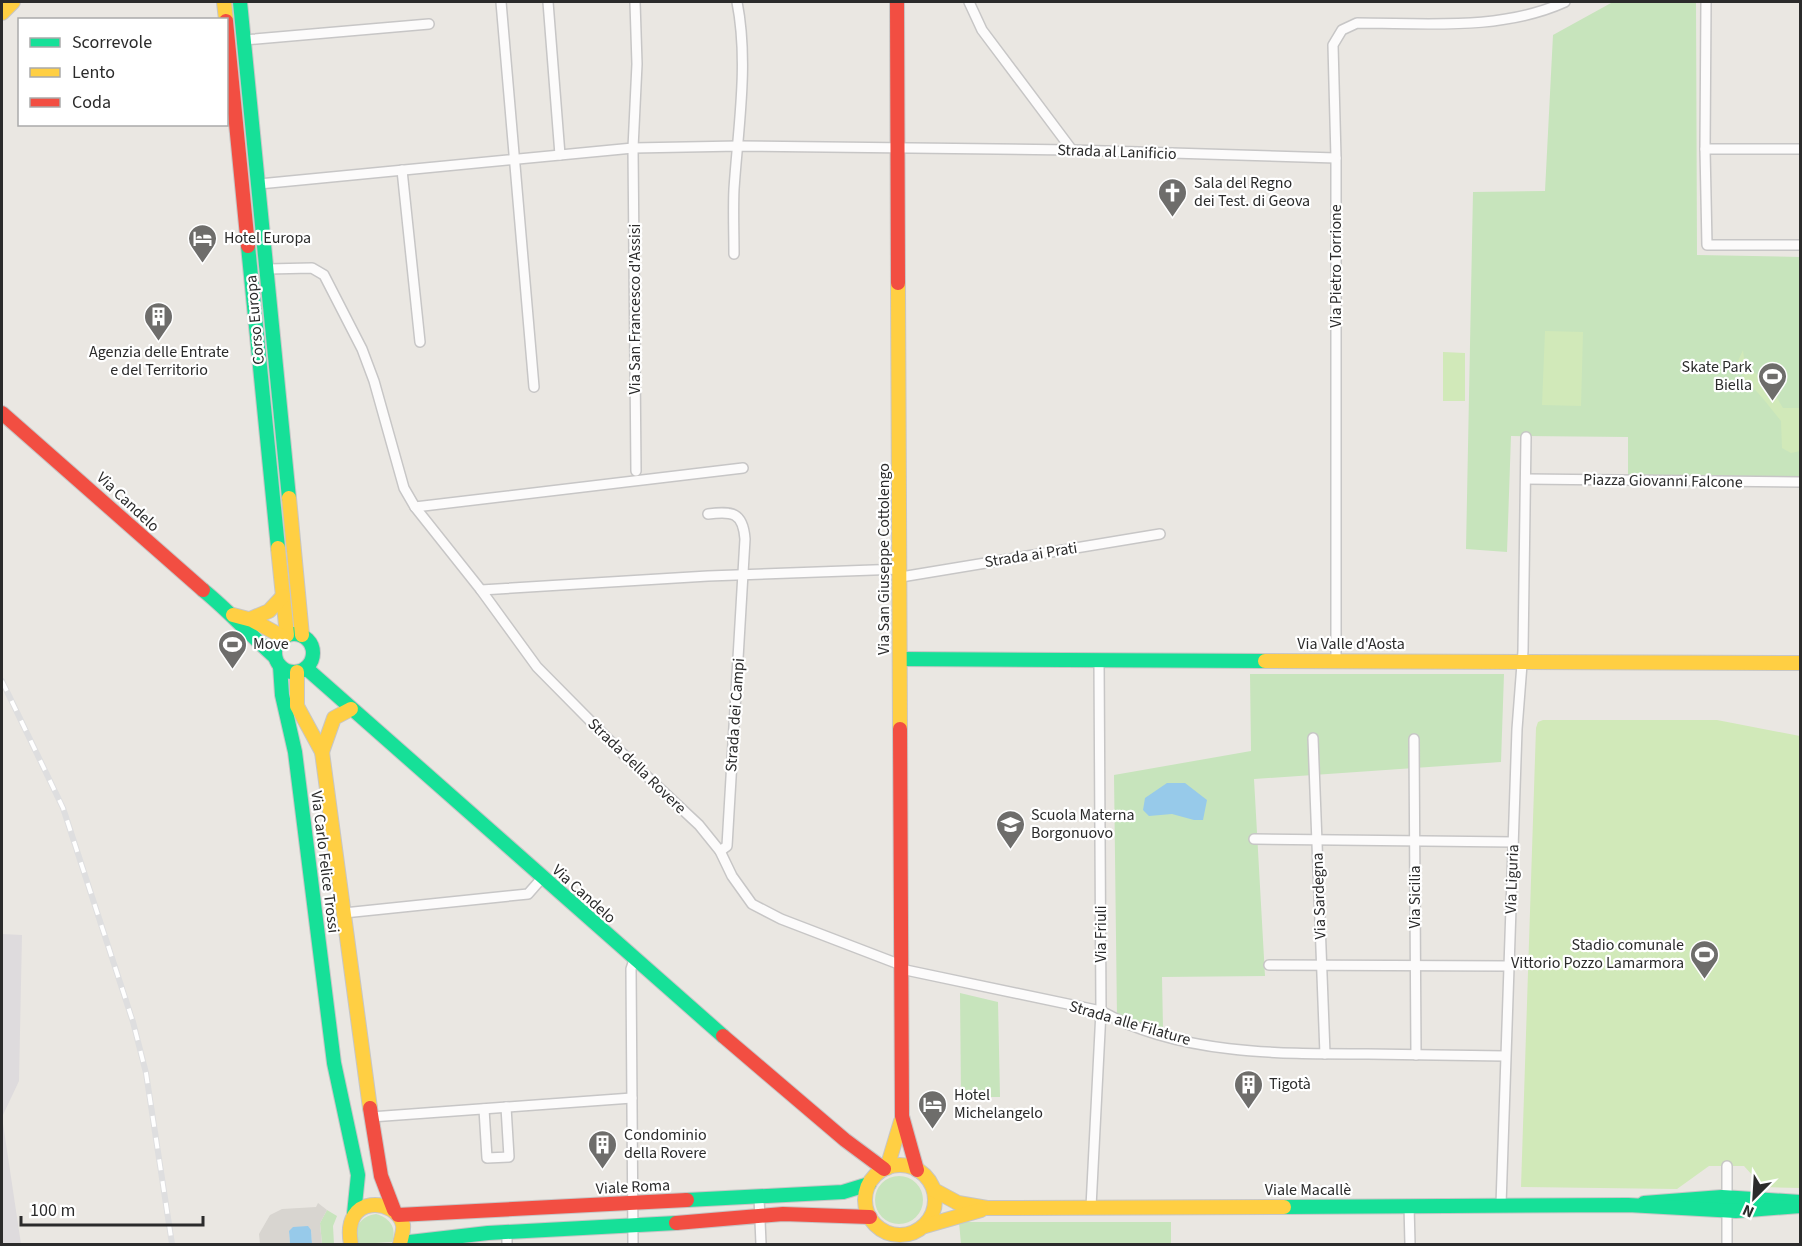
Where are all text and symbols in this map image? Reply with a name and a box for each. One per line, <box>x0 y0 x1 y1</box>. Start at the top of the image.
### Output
legend <box>18 18 228 126</box>
text: Scorrevole <box>72 30 152 55</box>
text: Lento <box>72 60 115 85</box>
text: Coda <box>72 90 111 115</box>
street label: Strada al Lanificio <box>1057 139 1177 165</box>
place label: Sala del Regno dei Test. di Geova <box>1194 172 1310 212</box>
church icon: Sala del Regno dei Test. di Geova <box>1157 176 1189 218</box>
street label: Via Pietro Torrione <box>1325 204 1347 328</box>
hotel icon: Hotel Europa <box>187 222 219 264</box>
street label: Via San Francesco d'Assisi <box>624 223 646 395</box>
place label: Hotel Europa <box>224 227 311 249</box>
street label: Corso Europa <box>240 274 270 366</box>
building icon: Agenzia delle Entrate e del Territorio <box>143 300 175 342</box>
place label: Agenzia delle Entrate e del Territorio <box>89 341 229 381</box>
place label: Skate Park Biella <box>1682 356 1752 396</box>
sports icon: Skate Park Biella <box>1757 360 1789 402</box>
street label: Via San Giuseppe Cottolengo <box>873 463 895 655</box>
street label: Via Candelo <box>92 467 164 537</box>
street label: Piazza Giovanni Falcone <box>1583 469 1743 493</box>
street label: Strada ai Prati <box>983 537 1079 573</box>
sports icon: Move <box>216 628 248 670</box>
place label: Move <box>253 633 289 655</box>
street label: Via Valle d'Aosta <box>1297 633 1405 655</box>
street label: Strada dei Campi <box>720 657 750 773</box>
street label: Strada della Rovere <box>583 713 691 819</box>
street label: Via Carlo Felice Trossi <box>305 790 345 934</box>
place label: Scuola Materna Borgonuovo <box>1031 804 1135 844</box>
school or university icon: Scuola Materna Borgonuovo <box>994 808 1026 850</box>
street label: Via Liguria <box>1500 844 1524 914</box>
street label: Via Sardegna <box>1306 852 1332 940</box>
street label: Via Candelo <box>547 859 621 929</box>
street label: Via Sicilia <box>1404 865 1426 929</box>
street label: Via Friuli <box>1090 905 1112 963</box>
place label: Stadio comunale Vittorio Pozzo Lamarmora <box>1511 934 1684 974</box>
sports icon: Stadio comunale Vittorio Pozzo Lamarmora <box>1689 938 1721 980</box>
street label: Strada alle Filature <box>1067 995 1193 1051</box>
building icon: Tigotà <box>1232 1068 1264 1110</box>
place label: Tigotà <box>1269 1073 1311 1095</box>
place label: Hotel Michelangelo <box>954 1084 1043 1124</box>
hotel icon: Hotel Michelangelo <box>917 1088 949 1130</box>
place label: Condominio della Rovere <box>624 1124 707 1164</box>
building icon: Condominio della Rovere <box>587 1128 619 1170</box>
north arrow <box>1724 1168 1784 1228</box>
street label: Viale Roma <box>595 1174 671 1200</box>
street label: Viale Macallè <box>1265 1179 1351 1201</box>
scale bar <box>21 1189 202 1227</box>
text: 100 m <box>30 1198 75 1223</box>
text: N <box>1739 1199 1758 1223</box>

